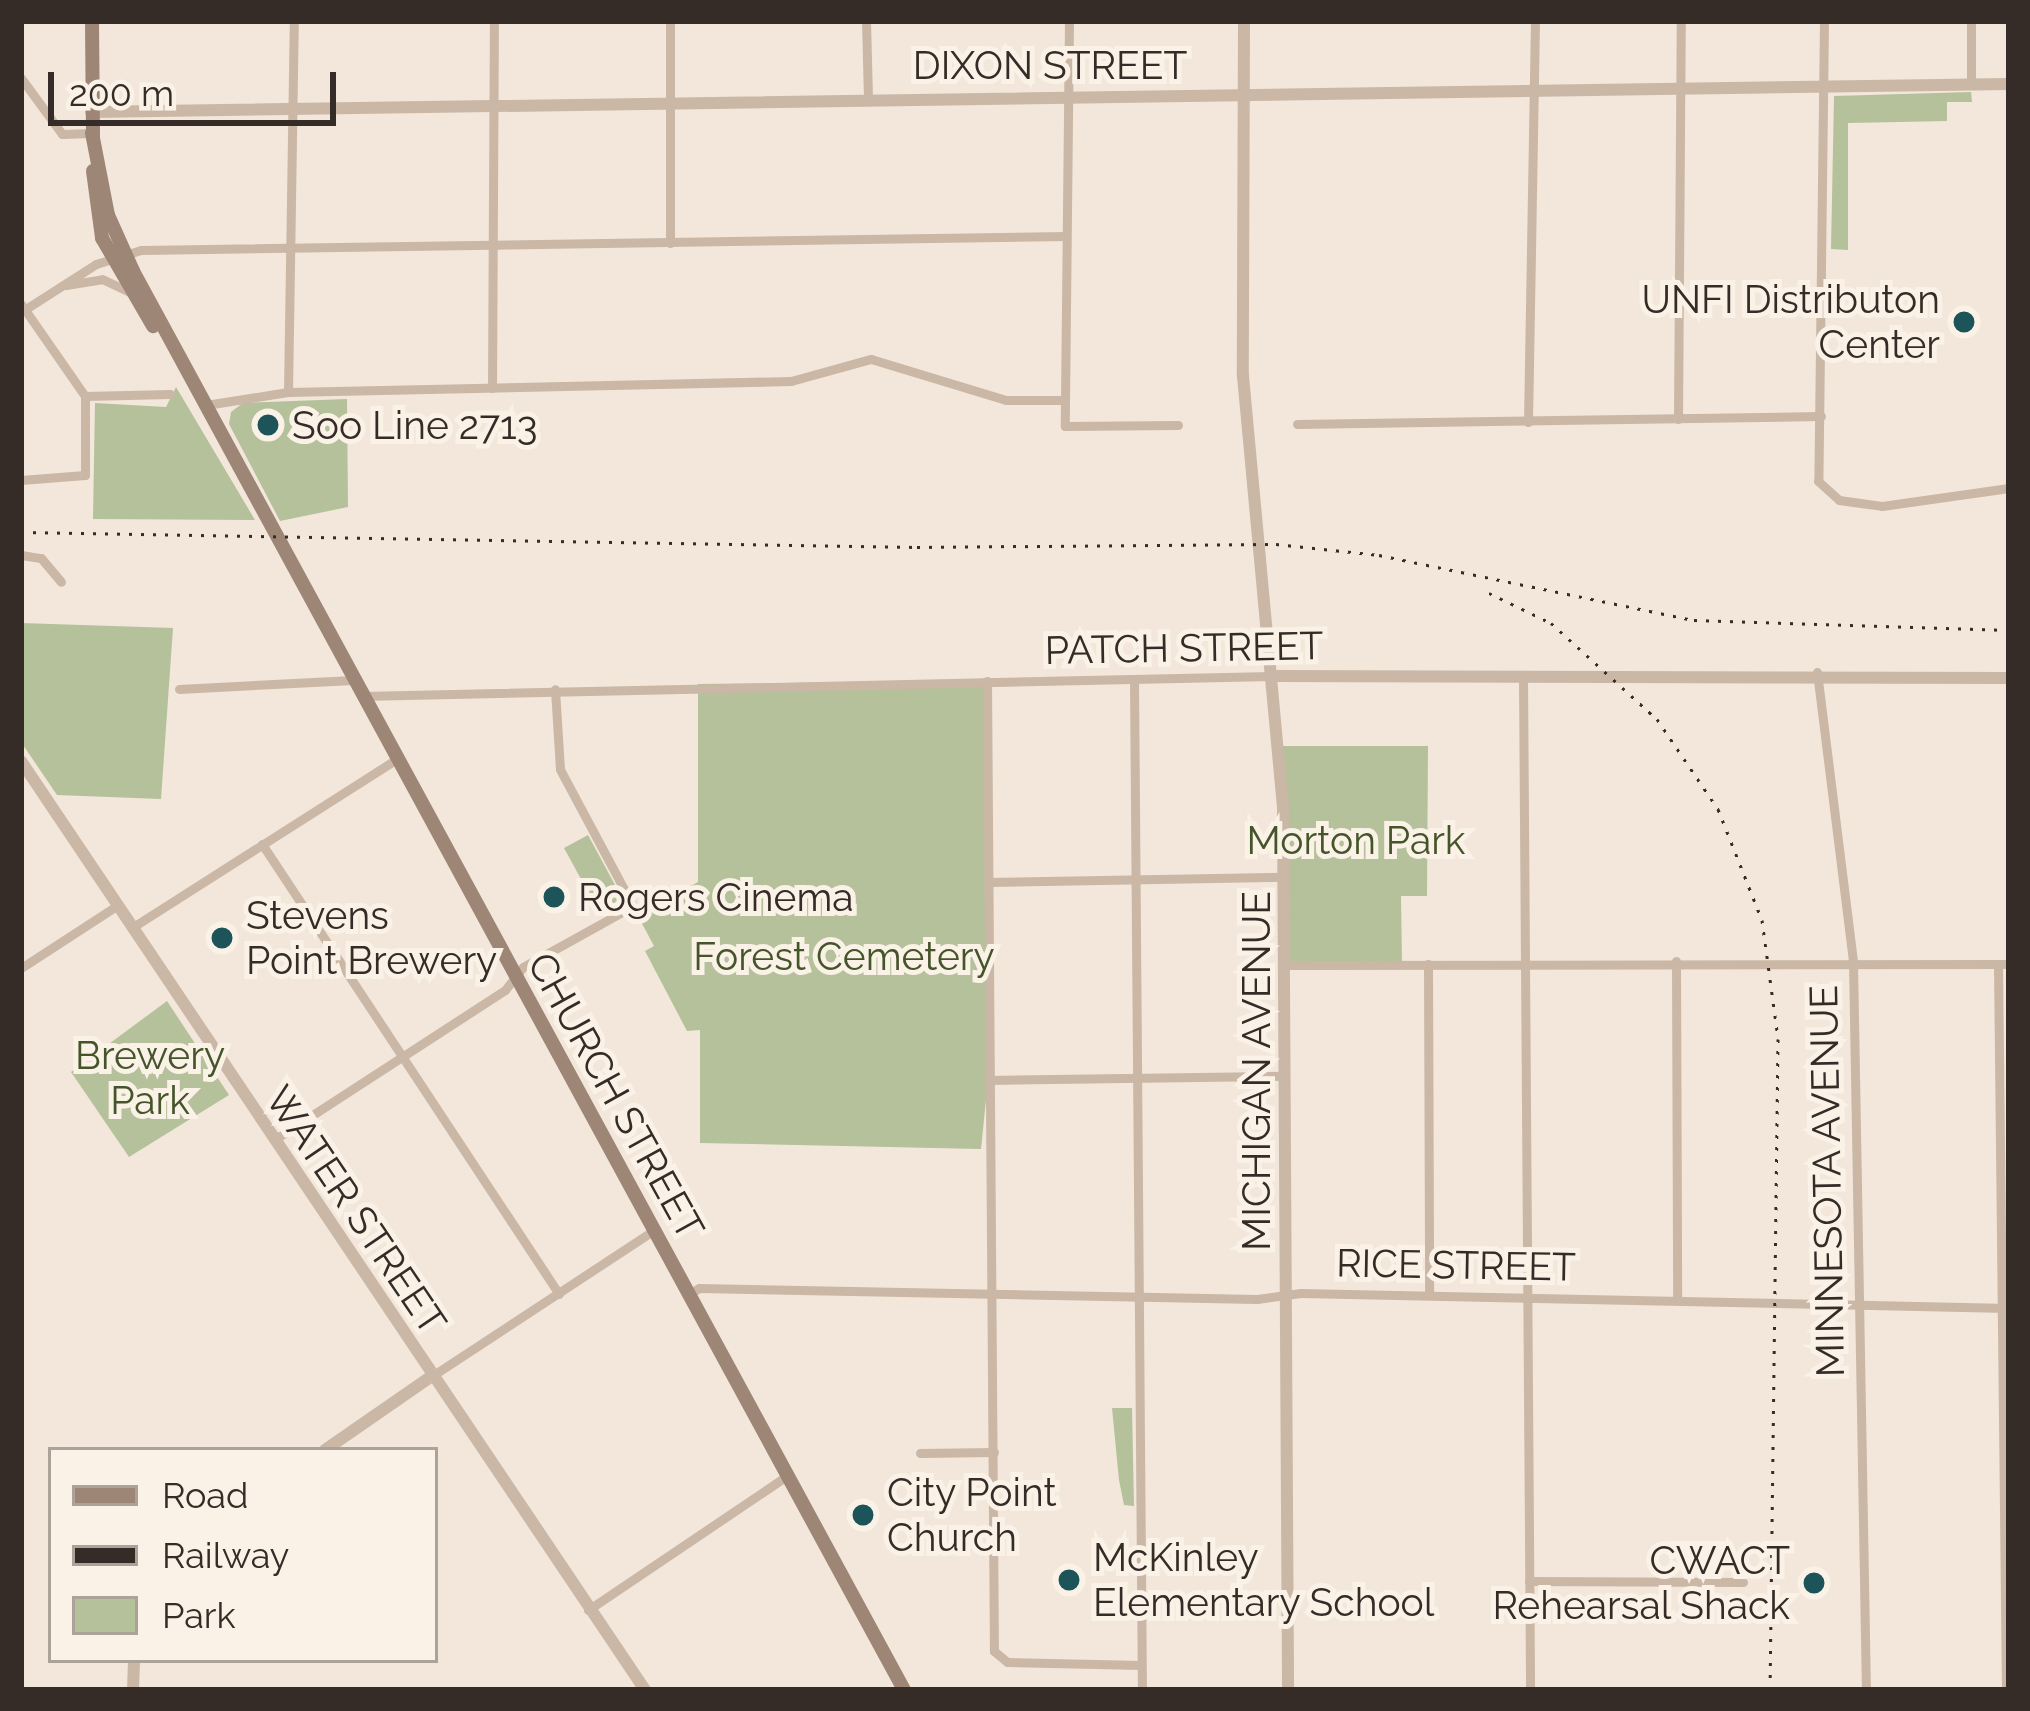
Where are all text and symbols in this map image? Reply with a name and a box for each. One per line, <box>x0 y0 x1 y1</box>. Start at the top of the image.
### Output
street label: DIXON STREET <box>913 42 1187 88</box>
scale bar <box>54 48 342 122</box>
text: 200 m <box>69 72 174 114</box>
place label: UNFI Distributon Center <box>1641 277 1940 368</box>
marker: UNFI Distributon Center <box>1951 309 1977 335</box>
place label: Soo Line 2713 <box>292 402 538 448</box>
marker: Soo Line 2713 <box>255 412 281 438</box>
street label: PATCH STREET <box>1044 622 1324 674</box>
park label: Morton Park <box>1246 817 1466 863</box>
place label: Rogers Cinema <box>578 874 853 920</box>
marker: Rogers Cinema <box>541 884 567 910</box>
street label: MICHIGAN AVENUE <box>1233 890 1279 1252</box>
place label: Stevens Point Brewery <box>246 893 497 984</box>
marker: Stevens Point Brewery <box>209 925 235 951</box>
park label: Forest Cemetery <box>693 933 995 979</box>
street label: CHURCH STREET <box>518 945 714 1247</box>
street label: MINNESOTA AVENUE <box>1800 983 1854 1379</box>
park label: Brewery Park <box>75 1033 225 1124</box>
street label: WATER STREET <box>256 1077 456 1343</box>
street label: RICE STREET <box>1336 1240 1576 1290</box>
legend <box>48 1447 438 1663</box>
place label: City Point Church <box>887 1470 1058 1561</box>
text: Road <box>162 1474 248 1516</box>
marker: City Point Church <box>850 1502 876 1528</box>
text: Railway <box>162 1534 289 1576</box>
place label: McKinley Elementary School <box>1093 1535 1435 1626</box>
place label: CWACT Rehearsal Shack <box>1491 1538 1790 1629</box>
marker: McKinley Elementary School <box>1056 1567 1082 1593</box>
marker: CWACT Rehearsal Shack <box>1801 1570 1827 1596</box>
text: Park <box>162 1594 236 1636</box>

